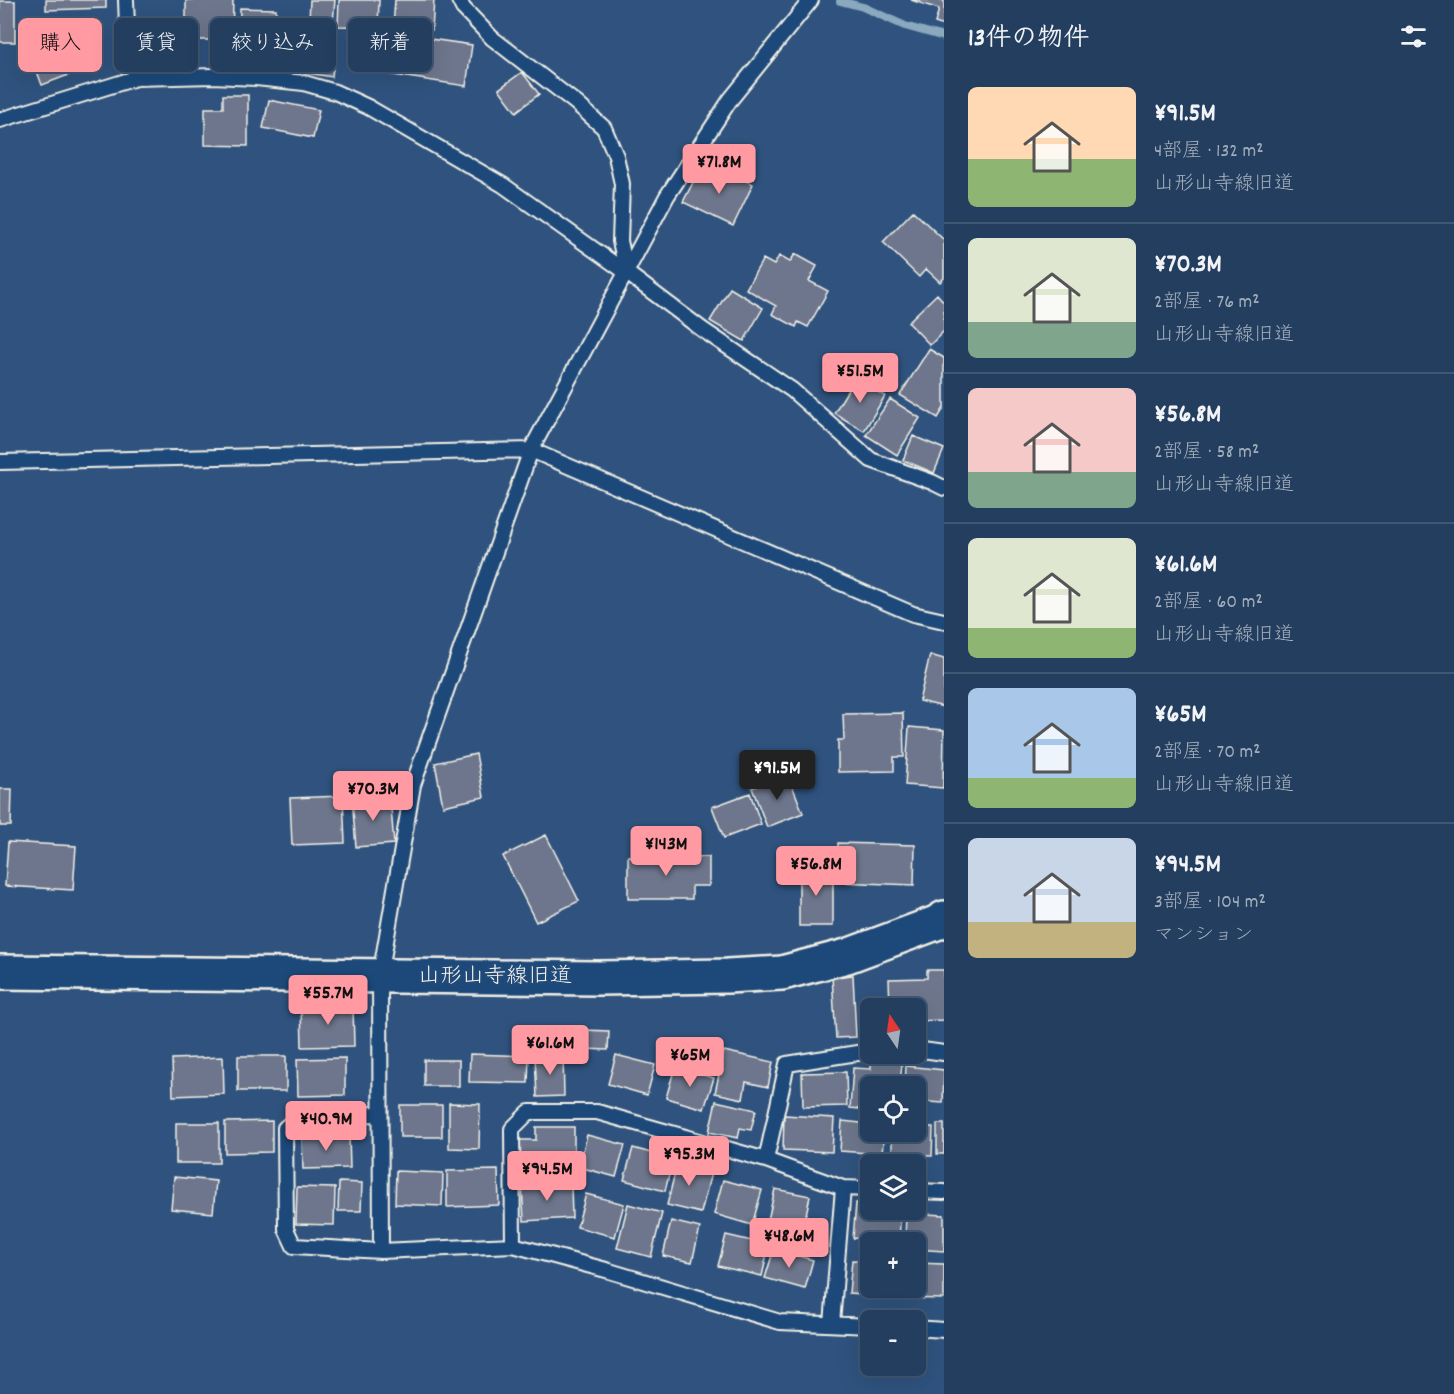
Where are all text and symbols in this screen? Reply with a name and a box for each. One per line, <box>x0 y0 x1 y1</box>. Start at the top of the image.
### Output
chip: 購入 <box>18 18 102 72</box>
chip: 賃貸 <box>114 18 198 72</box>
chip: 絞り込み <box>210 18 336 72</box>
chip: 新着 <box>348 18 432 72</box>
icon: filters <box>1397 20 1430 53</box>
text: 13件の物件 <box>968 21 1089 58</box>
text: ¥91.5M <box>1154 96 1216 133</box>
icon: home <box>1016 111 1088 183</box>
text: 4部屋 · 132 m² <box>1154 138 1264 166</box>
pin: ¥71.8M <box>670 144 768 195</box>
text: ¥71.8M <box>697 149 741 177</box>
text: 山形山寺線旧道 <box>1154 171 1294 199</box>
text: ¥70.3M <box>1154 247 1222 284</box>
icon: home <box>1016 262 1088 334</box>
text: 2部屋 · 76 m² <box>1154 289 1260 317</box>
text: 山形山寺線旧道 <box>1154 322 1294 350</box>
pin: ¥51.5M <box>811 353 909 404</box>
text: ¥51.5M <box>836 358 884 386</box>
text: ¥56.8M <box>1154 397 1221 434</box>
icon: home <box>1016 412 1088 484</box>
text: 2部屋 · 58 m² <box>1154 439 1259 467</box>
text: 山形山寺線旧道 <box>1154 472 1294 500</box>
text: ¥61.6M <box>1154 547 1217 584</box>
icon: home <box>1016 562 1088 634</box>
text: 2部屋 · 60 m² <box>1154 589 1263 617</box>
text: 山形山寺線旧道 <box>1154 622 1294 650</box>
text: ¥65M <box>1154 697 1207 734</box>
icon: home <box>1016 712 1088 784</box>
text: 2部屋 · 70 m² <box>1154 739 1261 767</box>
pin: ¥91.5M <box>728 750 826 801</box>
text: ¥91.5M <box>753 755 801 783</box>
pin: ¥70.3M <box>324 771 422 822</box>
text: 山形山寺線旧道 <box>1154 772 1294 800</box>
text: ¥70.3M <box>347 776 399 804</box>
pin: ¥143M <box>624 826 708 877</box>
text: ¥143M <box>645 831 687 859</box>
pin: ¥56.8M <box>767 846 865 897</box>
text: ¥94.5M <box>1154 847 1221 884</box>
text: ¥56.8M <box>790 851 842 879</box>
icon: home <box>1016 862 1088 934</box>
text: 3部屋 · 104 m² <box>1154 889 1266 917</box>
text: マンション <box>1154 922 1253 950</box>
street label: 山形山寺線旧道 <box>418 962 572 993</box>
pin: ¥55.7M <box>279 975 377 1026</box>
text: ¥55.7M <box>303 980 353 1008</box>
north arrow <box>860 998 926 1064</box>
map controls <box>860 998 926 1376</box>
pin: ¥61.6M <box>501 1025 599 1076</box>
text: ¥61.6M <box>526 1030 574 1058</box>
pin: ¥65M <box>654 1037 726 1088</box>
text: ¥65M <box>670 1042 710 1070</box>
button: locate <box>860 1076 926 1142</box>
pin: ¥40.9M <box>277 1101 375 1152</box>
text: ¥40.9M <box>299 1106 353 1134</box>
pin: ¥95.3M <box>640 1136 738 1187</box>
text: ¥95.3M <box>663 1141 715 1169</box>
pin: ¥94.5M <box>498 1151 596 1202</box>
button: layers <box>860 1154 926 1220</box>
text: ¥94.5M <box>521 1156 573 1184</box>
pin: ¥48.6M <box>740 1218 838 1269</box>
text: ¥48.6M <box>764 1223 814 1251</box>
button: + <box>860 1232 926 1298</box>
button: − <box>860 1310 926 1376</box>

